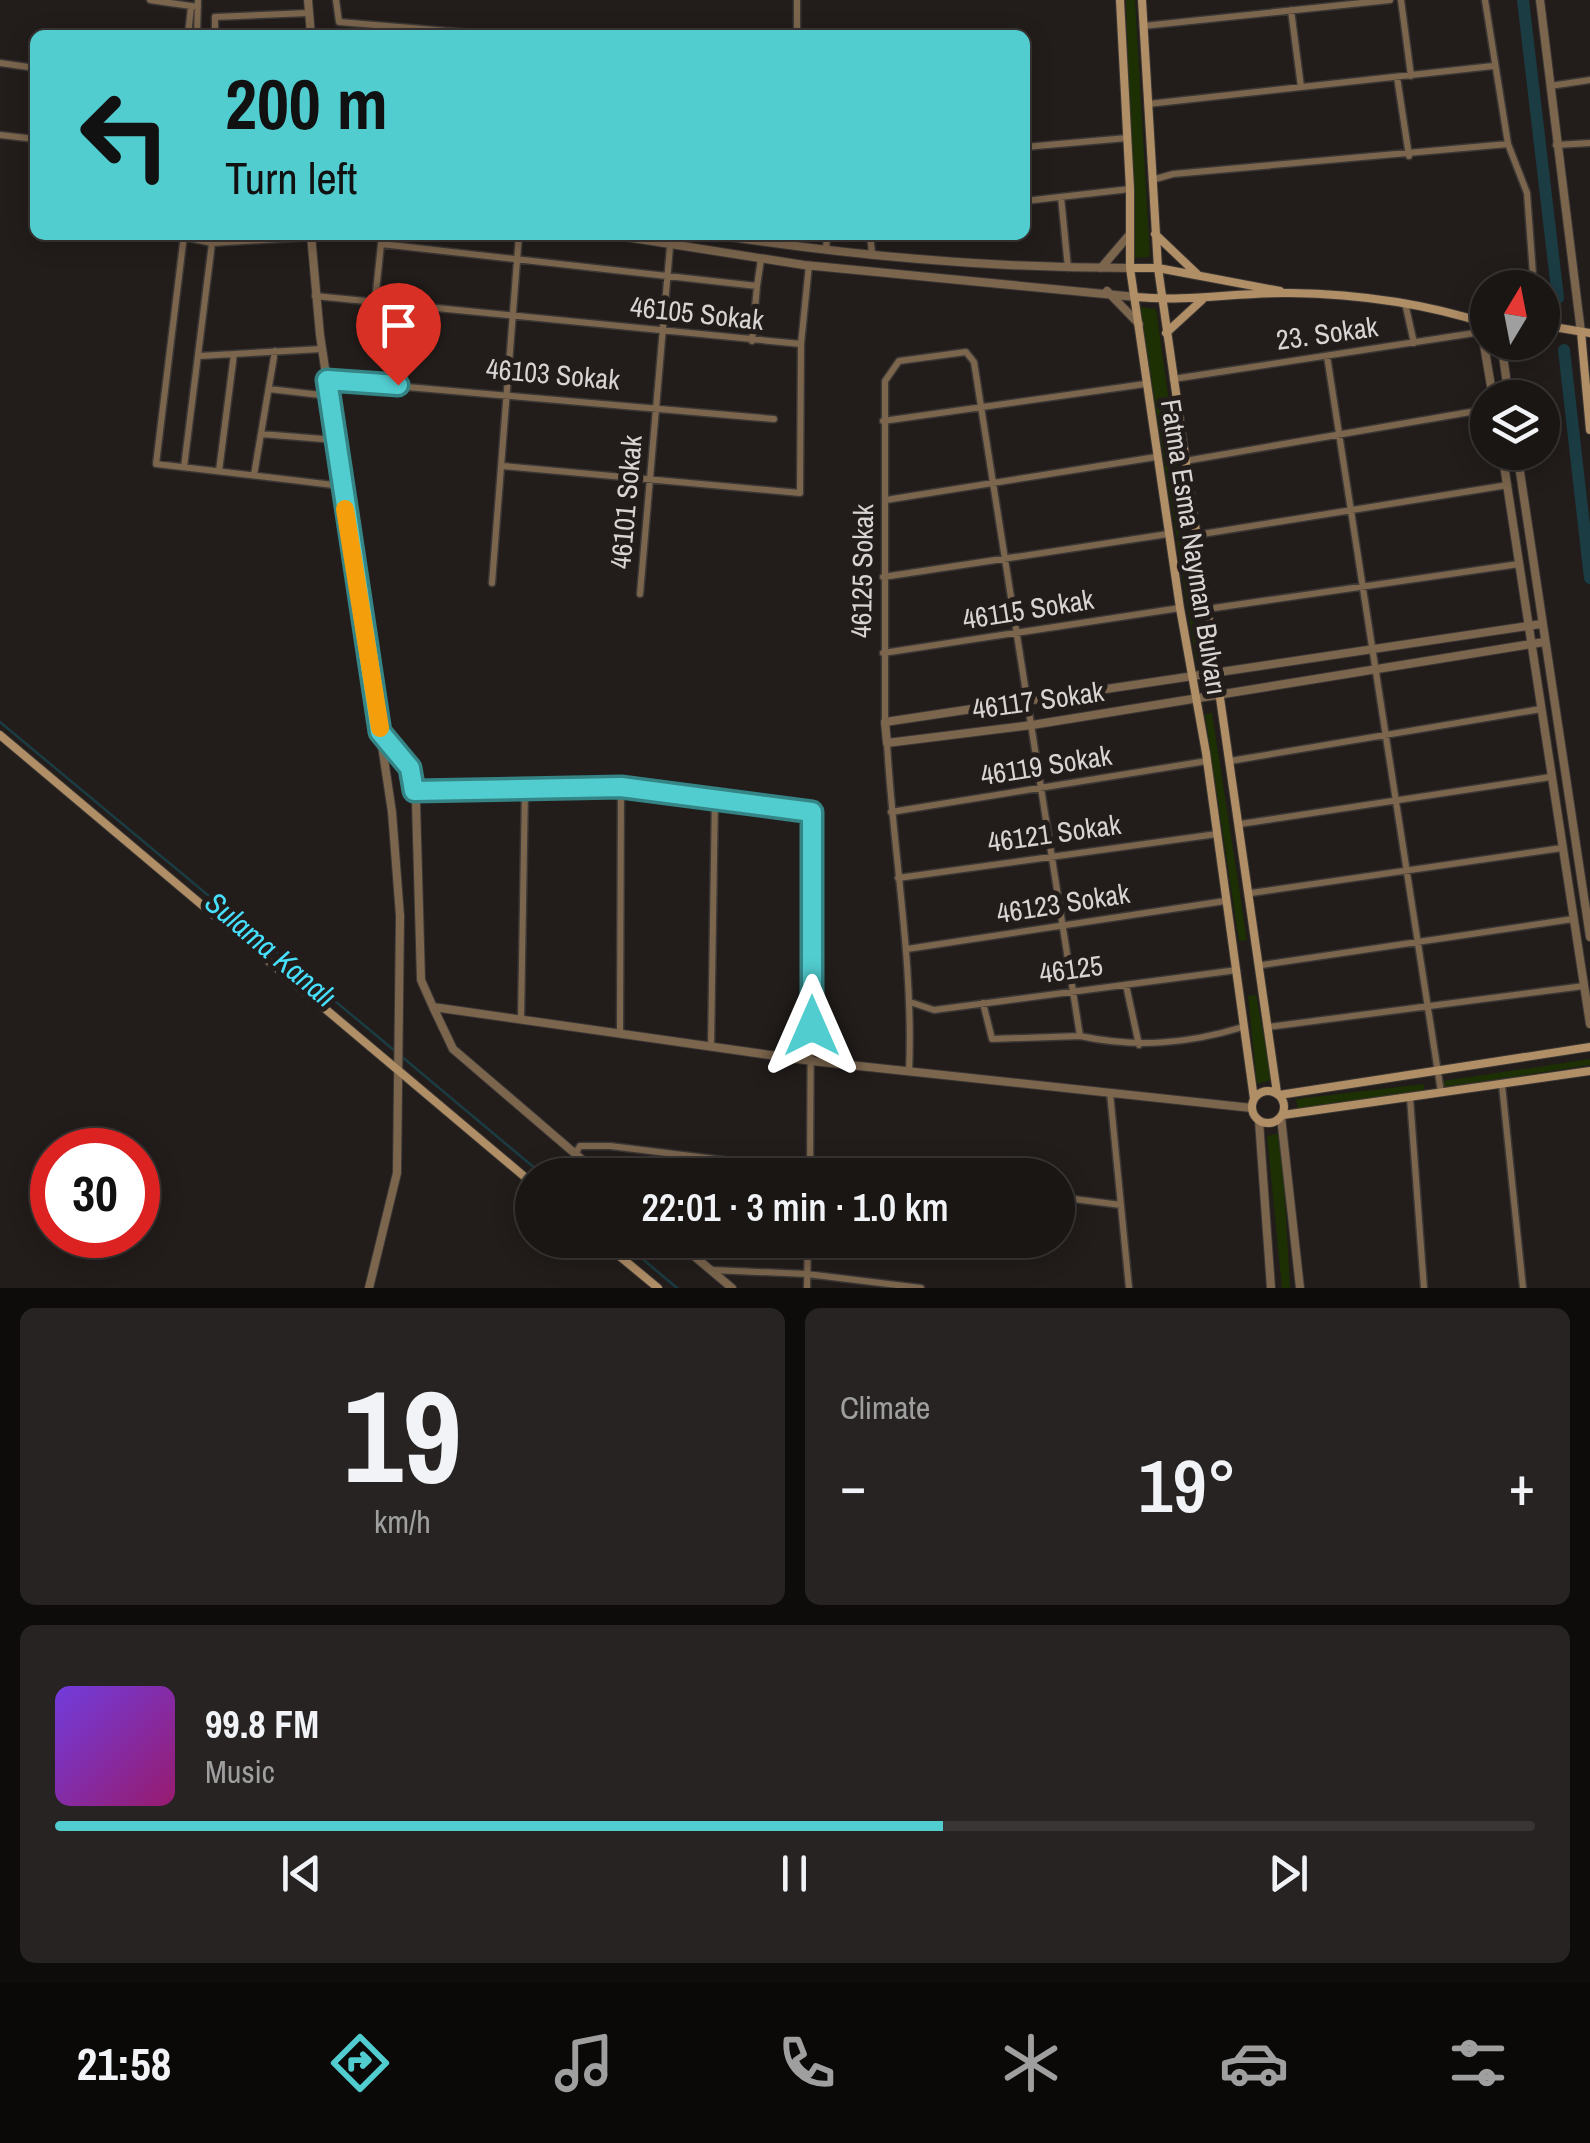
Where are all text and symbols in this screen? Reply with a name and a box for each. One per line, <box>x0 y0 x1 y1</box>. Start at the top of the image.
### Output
text: 200 m <box>225 57 388 151</box>
icon: left <box>60 70 190 200</box>
text: Turn left <box>225 147 357 208</box>
north arrow <box>1470 270 1560 360</box>
map controls <box>1470 270 1560 470</box>
pin <box>356 283 441 386</box>
street label: 46105 Sokak <box>628 287 766 339</box>
icon: arrive <box>371 298 426 353</box>
street label: 23. Sokak <box>1274 307 1381 359</box>
street label: 46103 Sokak <box>485 349 622 399</box>
button: layers <box>1470 380 1560 470</box>
street label: Fatma Esma Nayman Bulvarı <box>1152 396 1236 698</box>
street label: 46101 Sokak <box>601 433 651 570</box>
street label: 46125 Sokak <box>842 503 882 638</box>
street label: 46115 Sokak <box>960 580 1097 638</box>
street label: 46117 Sokak <box>970 672 1107 728</box>
street label: 46119 Sokak <box>978 736 1115 794</box>
street label: 46121 Sokak <box>985 805 1124 861</box>
street label: 46123 Sokak <box>994 874 1133 932</box>
water label: Sulama Kanalı <box>197 882 345 1016</box>
street label: 46125 <box>1037 946 1105 992</box>
position arrow <box>760 974 864 1078</box>
speed limit sign: 30 <box>30 1128 160 1258</box>
text: 22:01 · 3 min · 1.0 km <box>641 1182 949 1233</box>
text: 19 <box>343 1347 462 1523</box>
text: Climate <box>840 1386 930 1429</box>
text: 19° <box>1138 1434 1237 1535</box>
text: − <box>840 1448 866 1522</box>
text: + <box>1509 1448 1535 1522</box>
text: km/h <box>374 1500 431 1543</box>
text: 99.8 FM <box>205 1699 319 1750</box>
text: Music <box>205 1750 275 1793</box>
icon: previous <box>274 1846 329 1901</box>
icon: pause <box>767 1846 822 1901</box>
icon: next <box>1261 1846 1316 1901</box>
icon: directions <box>325 2028 395 2098</box>
icon: music <box>549 2028 619 2098</box>
icon: phone <box>772 2028 842 2098</box>
icon: climate <box>996 2028 1066 2098</box>
icon: car <box>1219 2028 1289 2098</box>
icon: filters <box>1443 2028 1513 2098</box>
text: 21:58 <box>77 2033 171 2094</box>

